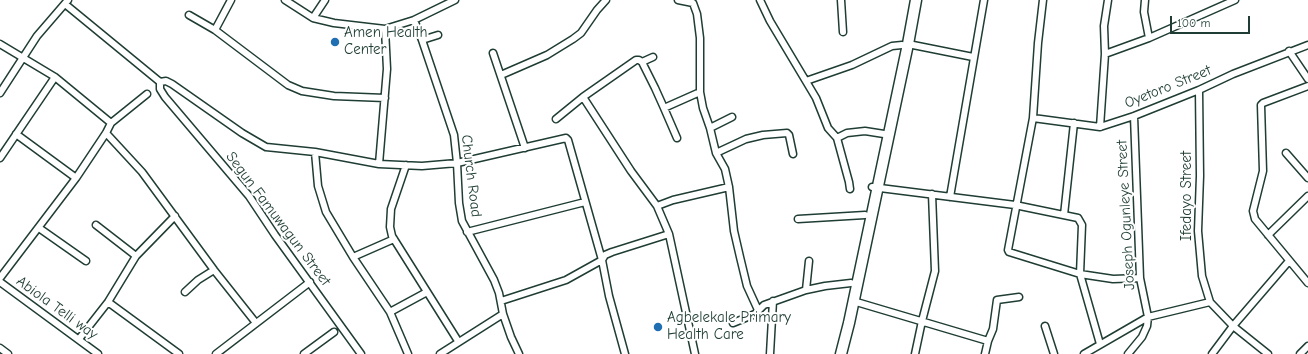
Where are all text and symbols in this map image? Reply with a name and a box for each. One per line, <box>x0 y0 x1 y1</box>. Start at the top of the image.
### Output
scale bar <box>1172 8 1252 34</box>
text: 100 m <box>1177 16 1210 30</box>
place label: Amen Health Center <box>344 24 428 59</box>
marker: Amen Health Center <box>329 36 341 48</box>
street label: Oyetoro Street <box>1122 61 1214 113</box>
street label: Church Road <box>457 134 485 218</box>
street label: Joseph Ogunleye Street <box>1113 139 1139 291</box>
street label: Segun Famuwagun Street <box>222 148 334 290</box>
street label: Ifedayo Street <box>1178 151 1196 241</box>
street label: Abiola Telli way <box>13 272 101 344</box>
place label: Agbelekale Primary Health Care <box>667 309 791 344</box>
marker: Agbelekale Primary Health Care <box>652 321 664 333</box>

